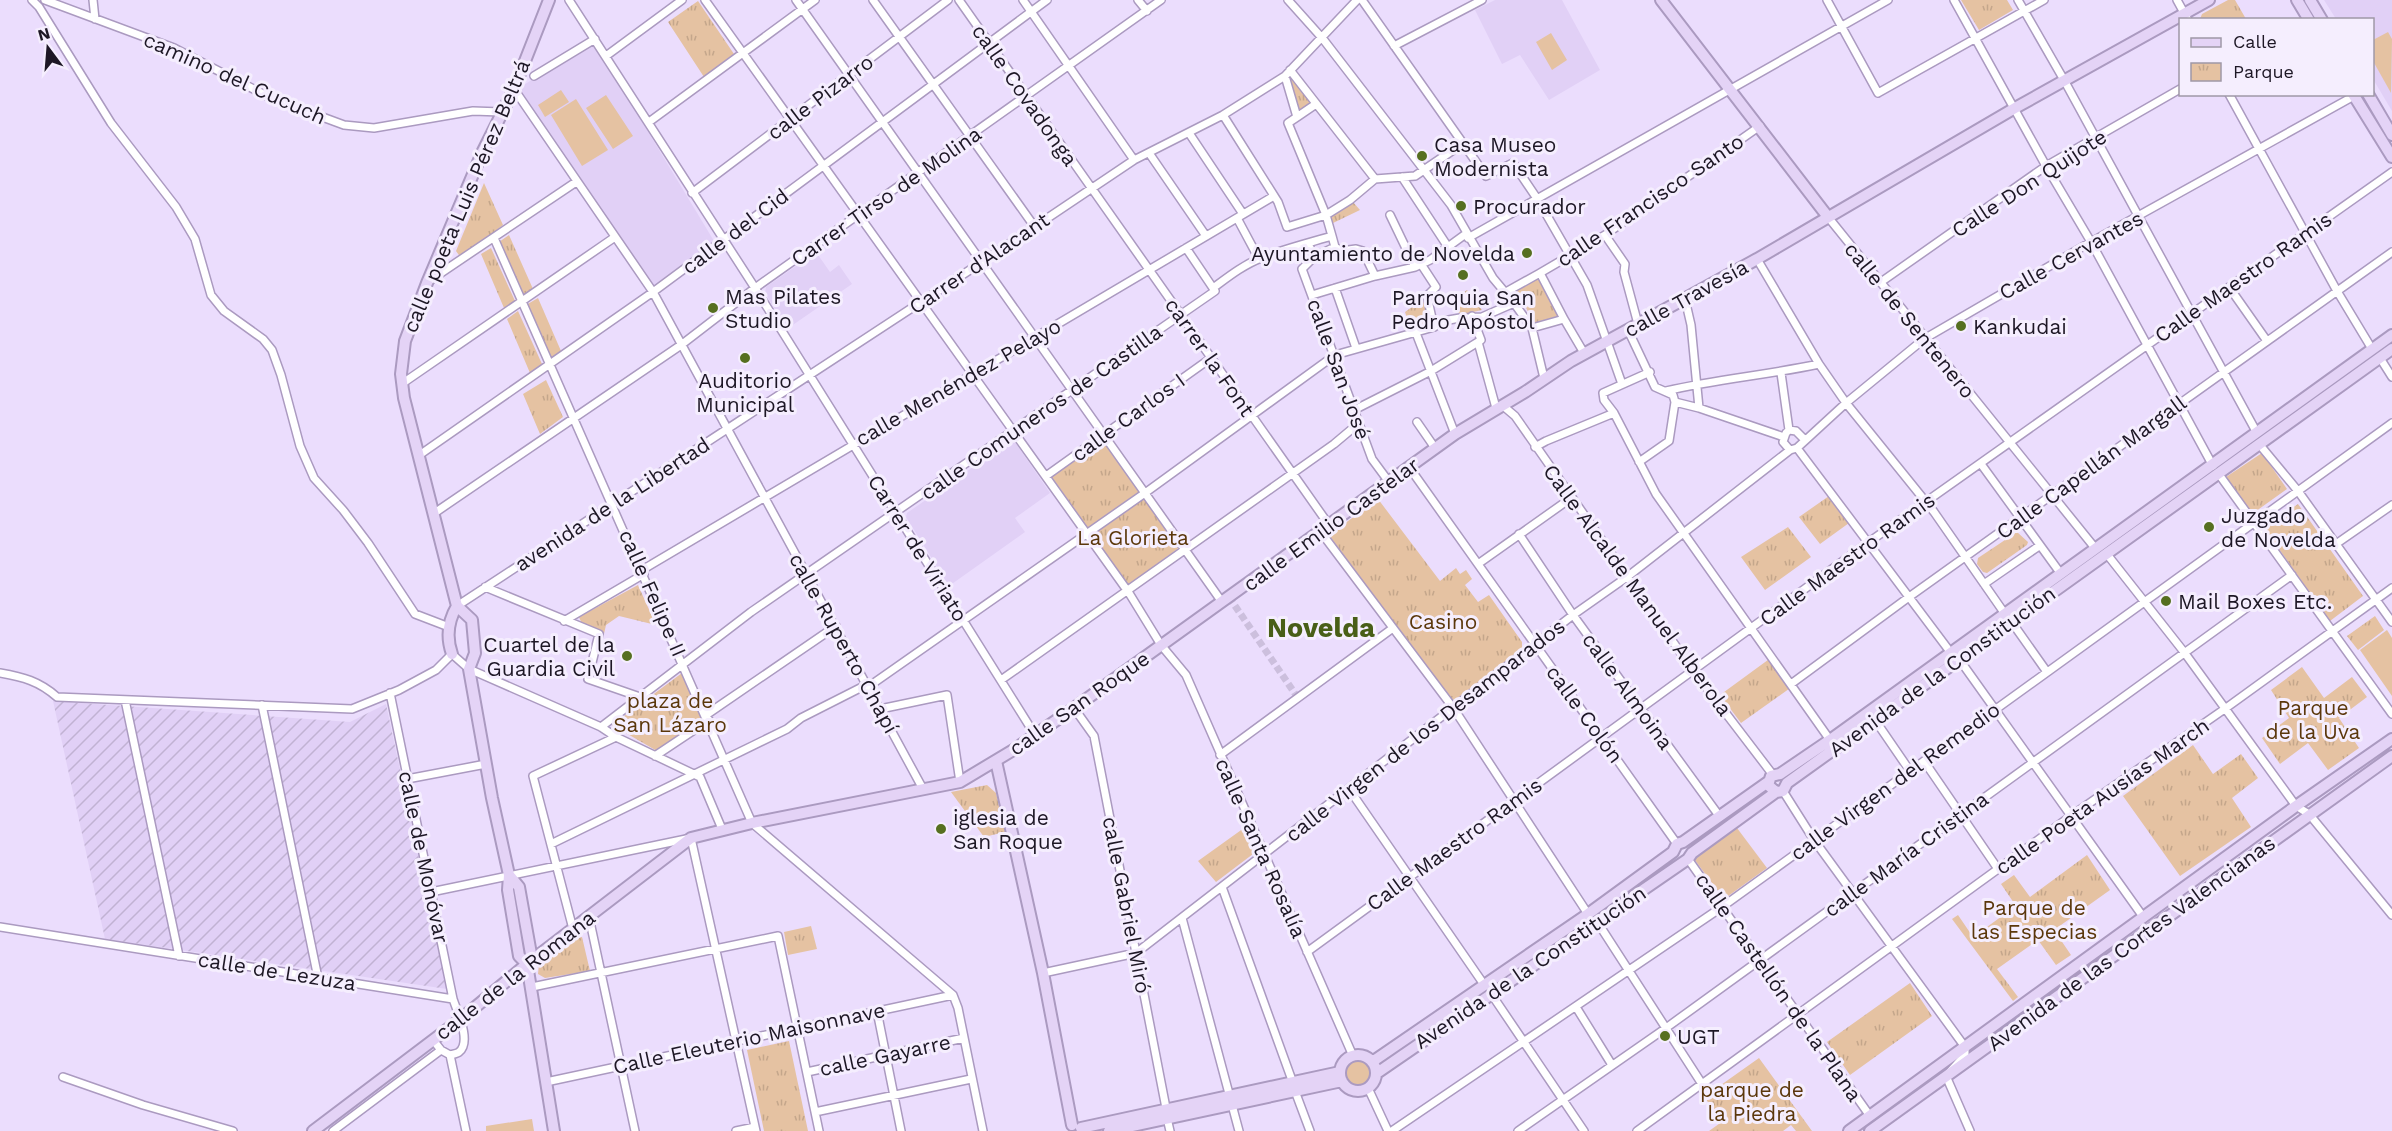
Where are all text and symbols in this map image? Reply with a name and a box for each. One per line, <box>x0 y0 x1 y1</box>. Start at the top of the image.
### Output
north arrow <box>18 18 78 78</box>
legend <box>2179 18 2374 96</box>
street label: calle Covadonga <box>967 19 1083 171</box>
text: N <box>36 23 52 45</box>
street label: camino del Cucuch <box>140 27 330 129</box>
text: Calle <box>2233 31 2277 52</box>
street label: calle Pizarro <box>762 49 878 145</box>
street label: calle poeta Luis Pérez Beltrá <box>397 56 535 336</box>
text: Parque <box>2233 61 2294 82</box>
street label: Carrer Tirso de Molina <box>786 121 986 271</box>
street label: Calle Don Quijote <box>1947 124 2111 242</box>
street label: calle Francisco Santo <box>1552 128 1748 272</box>
place label: Casa Museo Modernista <box>1434 132 1556 181</box>
marker: Casa Museo Modernista <box>1415 149 1429 163</box>
street label: calle del Cid <box>677 183 793 279</box>
place label: Procurador <box>1473 194 1586 219</box>
marker: Procurador <box>1454 199 1468 213</box>
street label: Calle Cervantes <box>1995 205 2147 305</box>
street label: Calle Maestro Ramis <box>2150 206 2336 348</box>
street label: Carrer d'Alacant <box>904 207 1054 319</box>
street label: calle de Sentenero <box>1839 237 1981 403</box>
place label: Ayuntamiento de Novelda <box>1251 241 1515 266</box>
marker: Ayuntamiento de Novelda <box>1520 246 1534 260</box>
street label: calle Travesía <box>1620 254 1752 342</box>
marker: Parroquia San Pedro Apóstol <box>1456 268 1470 282</box>
place label: Mas Pilates Studio <box>725 284 841 333</box>
place label: Parroquia San Pedro Apóstol <box>1391 285 1535 334</box>
street label: carrer la Font <box>1160 293 1260 421</box>
street label: calle San José <box>1302 295 1376 443</box>
marker: Mas Pilates Studio <box>706 301 720 315</box>
street label: calle Menéndez Pelayo <box>851 313 1065 451</box>
place label: Kankudai <box>1973 314 2067 339</box>
street label: calle Comuneros de Castilla <box>916 319 1167 505</box>
marker: Kankudai <box>1954 319 1968 333</box>
marker: Auditorio Municipal <box>738 351 752 365</box>
street label: calle Carlos I <box>1066 367 1190 467</box>
place label: Auditorio Municipal <box>696 368 795 417</box>
street label: Calle Capellán Margall <box>1991 389 2191 544</box>
street label: avenida de la Libertad <box>510 432 714 576</box>
street label: calle Emilio Castelar <box>1238 451 1424 596</box>
street label: Calle Alcalde Manuel Alberola <box>1538 459 1738 721</box>
street label: Carrer de Viriato <box>863 470 973 626</box>
street label: Calle Maestro Ramis <box>1754 487 1940 631</box>
place label: Juzgado de Novelda <box>2221 503 2336 552</box>
marker: Juzgado de Novelda <box>2202 520 2216 534</box>
park label: La Glorieta <box>1077 525 1189 550</box>
street label: calle Felipe II <box>614 526 692 660</box>
street label: calle Ruperto Chapí <box>784 548 904 738</box>
street label: Avenida de la Constitución <box>1824 580 2060 762</box>
place label: Mail Boxes Etc. <box>2178 589 2332 614</box>
marker: Mail Boxes Etc. <box>2159 594 2173 608</box>
park label: Casino <box>1409 609 1477 634</box>
district label: Novelda <box>1267 612 1375 644</box>
street label: calle Virgen de los Desamparados <box>1280 613 1570 847</box>
street label: calle Almoina <box>1577 628 1679 754</box>
place label: Cuartel de la Guardia Civil <box>483 632 616 681</box>
street label: calle San Roque <box>1004 645 1154 761</box>
marker: Cuartel de la Guardia Civil <box>620 649 634 663</box>
street label: calle Colón <box>1541 660 1629 768</box>
park label: plaza de San Lázaro <box>613 688 727 737</box>
park label: Parque de la Uva <box>2266 695 2361 744</box>
street label: calle Virgen del Remedio <box>1785 697 2005 865</box>
street label: calle Poeta Ausías March <box>1990 713 2214 879</box>
street label: calle Santa Rosalía <box>1210 754 1312 942</box>
street label: calle de Monóvar <box>394 769 455 946</box>
street label: Calle Maestro Ramis <box>1361 772 1547 916</box>
street label: calle María Cristina <box>1819 786 1993 922</box>
place label: iglesia de San Roque <box>953 805 1063 854</box>
street label: calle Gabriel Miró <box>1098 815 1156 995</box>
marker: iglesia de San Roque <box>934 822 948 836</box>
street label: Avenida de las Cortes Valencianas <box>1982 830 2280 1056</box>
street label: calle Castellón de la Plana <box>1690 868 1868 1106</box>
street label: Avenida de la Constitución <box>1409 880 1651 1054</box>
park label: Parque de las Especias <box>1971 895 2097 944</box>
street label: calle de la Romana <box>430 905 600 1045</box>
street label: calle de Lezuza <box>196 946 358 996</box>
street label: Calle Eleuterio Maisonnave <box>611 997 887 1079</box>
place label: UGT <box>1677 1024 1720 1049</box>
street label: calle Gayarre <box>817 1029 953 1081</box>
marker: UGT <box>1658 1029 1672 1043</box>
park label: parque de la Piedra <box>1700 1077 1804 1126</box>

